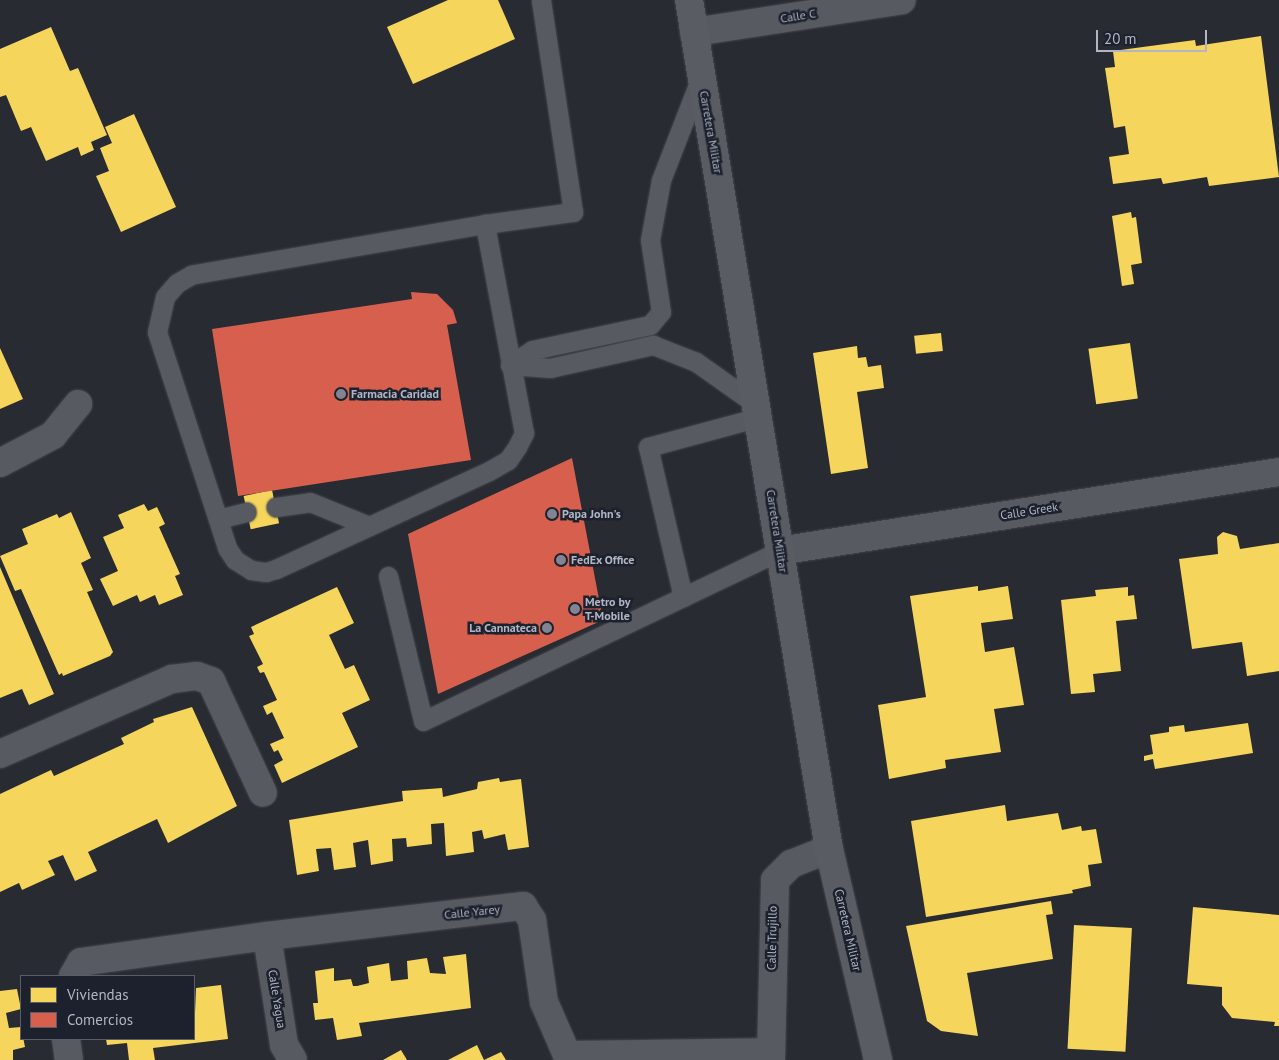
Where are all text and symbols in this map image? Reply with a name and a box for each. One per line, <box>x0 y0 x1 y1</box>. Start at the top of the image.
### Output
street label: Calle C <box>779 6 817 26</box>
scale bar <box>1099 20 1210 52</box>
text: 20 m <box>1104 29 1137 48</box>
street label: Carretera Militar <box>697 90 725 174</box>
place label: Farmacia Caridad <box>351 387 439 401</box>
marker: Farmacia Caridad <box>335 388 347 400</box>
street label: Carretera Militar <box>763 489 791 573</box>
street label: Calle Greek <box>999 499 1059 523</box>
place label: Papa John's <box>562 507 621 521</box>
marker: Papa John's <box>546 508 558 520</box>
place label: FedEx Office <box>571 553 635 567</box>
marker: FedEx Office <box>555 554 567 566</box>
place label: Metro by T-Mobile <box>585 595 631 623</box>
marker: Metro by T-Mobile <box>569 603 581 615</box>
place label: La Cannateca <box>469 621 537 635</box>
marker: La Cannateca <box>541 622 553 634</box>
street label: Carretera Militar <box>832 888 864 972</box>
street label: Calle Yarey <box>443 902 501 922</box>
street label: Calle Trujillo <box>764 906 780 970</box>
street label: Calle Yagua <box>265 968 289 1030</box>
legend <box>20 975 195 1040</box>
text: Viviendas <box>67 985 128 1004</box>
text: Comercios <box>67 1010 133 1029</box>

